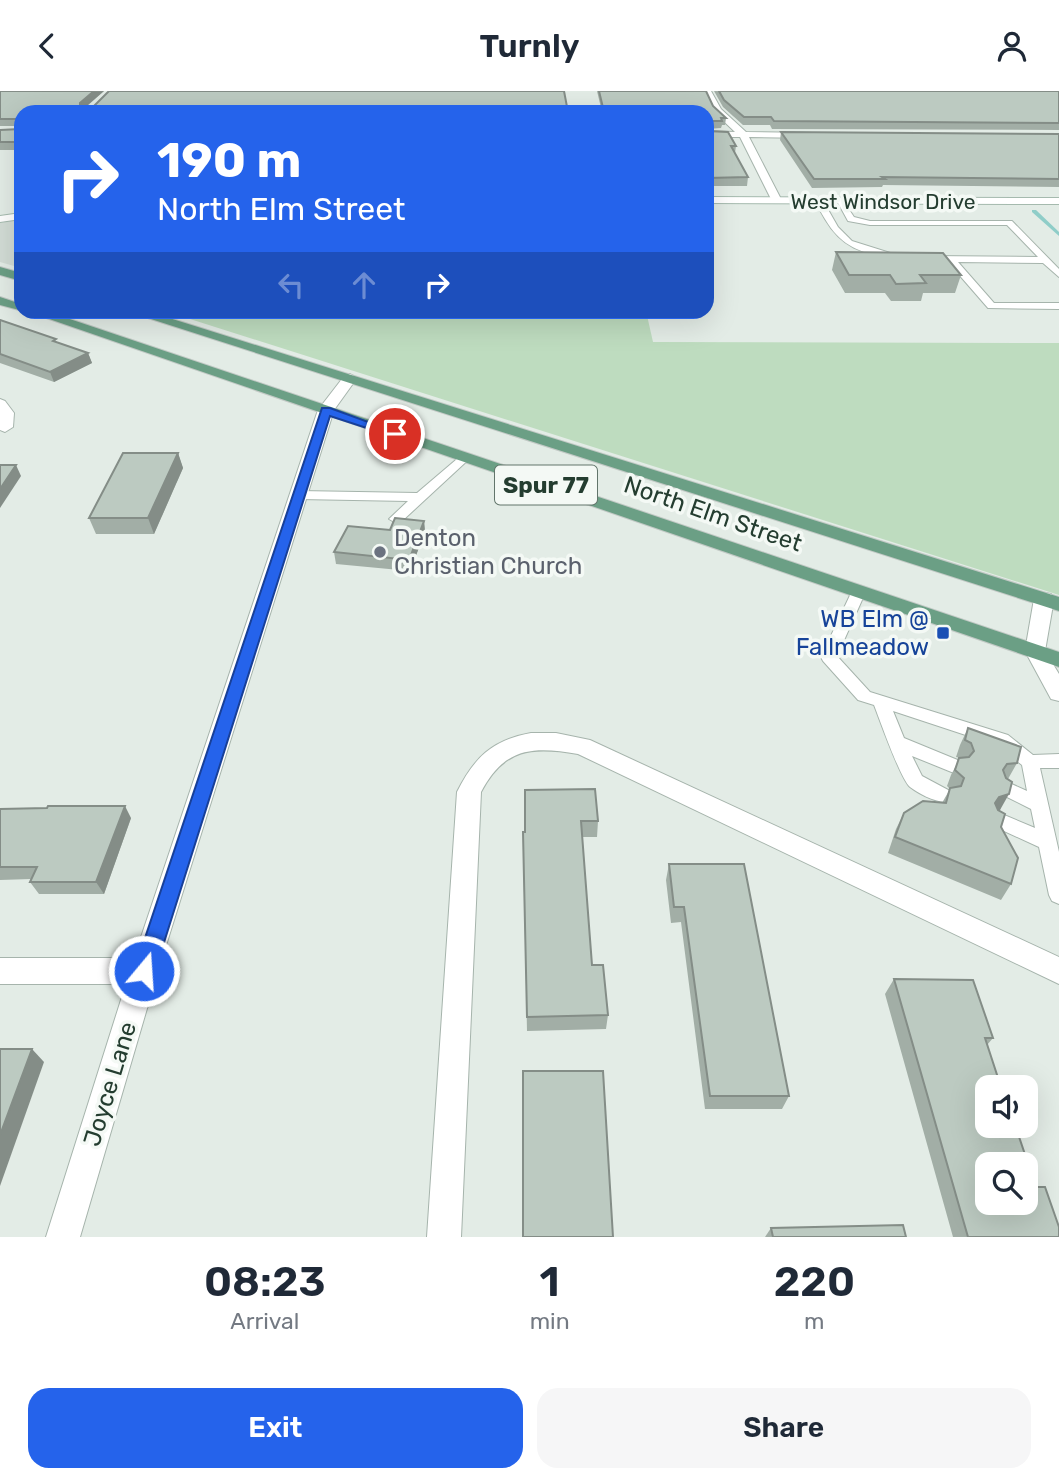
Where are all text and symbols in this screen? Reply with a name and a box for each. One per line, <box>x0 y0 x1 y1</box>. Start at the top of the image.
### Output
icon: back <box>28 27 66 65</box>
text: Turnly <box>480 27 579 65</box>
icon: person <box>993 27 1031 65</box>
text: 190 m <box>157 131 301 189</box>
icon: right <box>42 133 133 224</box>
street label: West Windsor Drive <box>791 189 975 214</box>
text: North Elm Street <box>157 190 406 228</box>
icon: left <box>272 266 310 304</box>
icon: ahead <box>345 266 383 304</box>
icon: right <box>418 266 456 304</box>
pin <box>365 404 425 464</box>
icon: arrive <box>376 415 414 453</box>
road number: Spur 77 <box>495 465 597 505</box>
street label: North Elm Street <box>620 470 806 558</box>
place label: Denton Christian Church <box>394 524 582 580</box>
marker: Denton Christian Church <box>372 544 388 560</box>
place label: WB Elm @ Fallmeadow <box>796 605 929 661</box>
marker: WB Elm @ Fallmeadow <box>935 625 951 641</box>
position arrow <box>107 934 181 1008</box>
street label: Joyce Lane <box>78 1018 142 1150</box>
map controls <box>975 1075 1038 1215</box>
button: sound <box>975 1075 1038 1138</box>
button: search <box>975 1152 1038 1215</box>
text: 08:23 <box>204 1257 326 1307</box>
text: 1 <box>540 1257 560 1307</box>
text: 220 <box>774 1257 855 1307</box>
text: Arrival <box>230 1307 299 1335</box>
text: min <box>530 1307 570 1335</box>
text: m <box>804 1307 825 1335</box>
button: Exit <box>28 1388 523 1468</box>
button: Share <box>537 1388 1031 1468</box>

